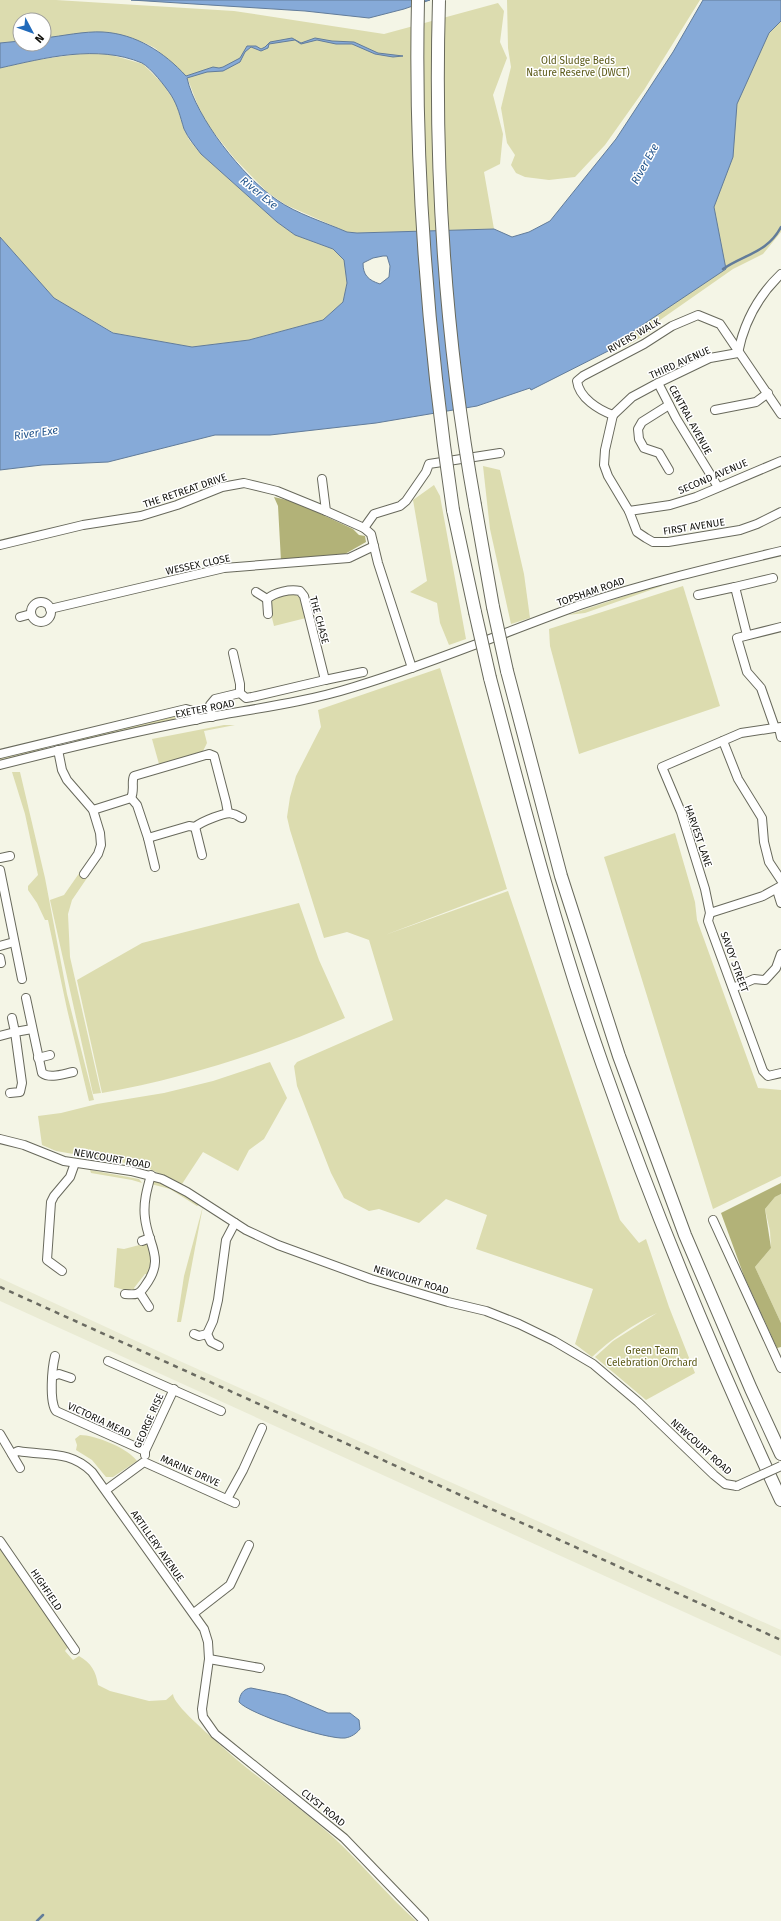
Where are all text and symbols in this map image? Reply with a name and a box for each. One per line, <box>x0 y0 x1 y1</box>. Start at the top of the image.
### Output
north arrow <box>12 12 52 52</box>
text: N <box>32 31 46 45</box>
park label: Old Sludge Beds Nature Reserve (DWCT) <box>526 55 630 79</box>
water label: River Exe <box>629 141 662 187</box>
water label: River Exe <box>238 174 281 212</box>
street label: RIVERS WALK <box>606 316 663 356</box>
street label: THIRD AVENUE <box>648 344 712 382</box>
street label: CENTRAL AVENUE <box>666 383 714 457</box>
water label: River Exe <box>13 423 59 443</box>
street label: SECOND AVENUE <box>676 457 750 497</box>
street label: THE RETREAT DRIVE <box>142 471 228 511</box>
street label: FIRST AVENUE <box>662 516 726 538</box>
street label: WESSEX CLOSE <box>165 552 231 578</box>
street label: TOPSHAM ROAD <box>556 575 626 609</box>
street label: THE CHASE <box>307 595 331 645</box>
street label: EXETER ROAD <box>174 697 236 721</box>
street label: HARVEST LANE <box>682 803 714 869</box>
street label: SAVOY STREET <box>717 930 751 995</box>
street label: NEWCOURT ROAD <box>73 1146 151 1172</box>
street label: NEWCOURT ROAD <box>372 1263 450 1297</box>
park label: Green Team Celebration Orchard <box>607 1345 697 1369</box>
street label: GEORGE RISE <box>132 1392 166 1450</box>
street label: VICTORIA MEAD <box>65 1400 133 1440</box>
street label: NEWCOURT ROAD <box>668 1416 734 1478</box>
street label: MARINE DRIVE <box>158 1453 222 1489</box>
street label: ARTILLERY AVENUE <box>128 1508 186 1584</box>
street label: HIGHFIELD <box>28 1567 64 1613</box>
street label: CLYST ROAD <box>299 1787 347 1829</box>

